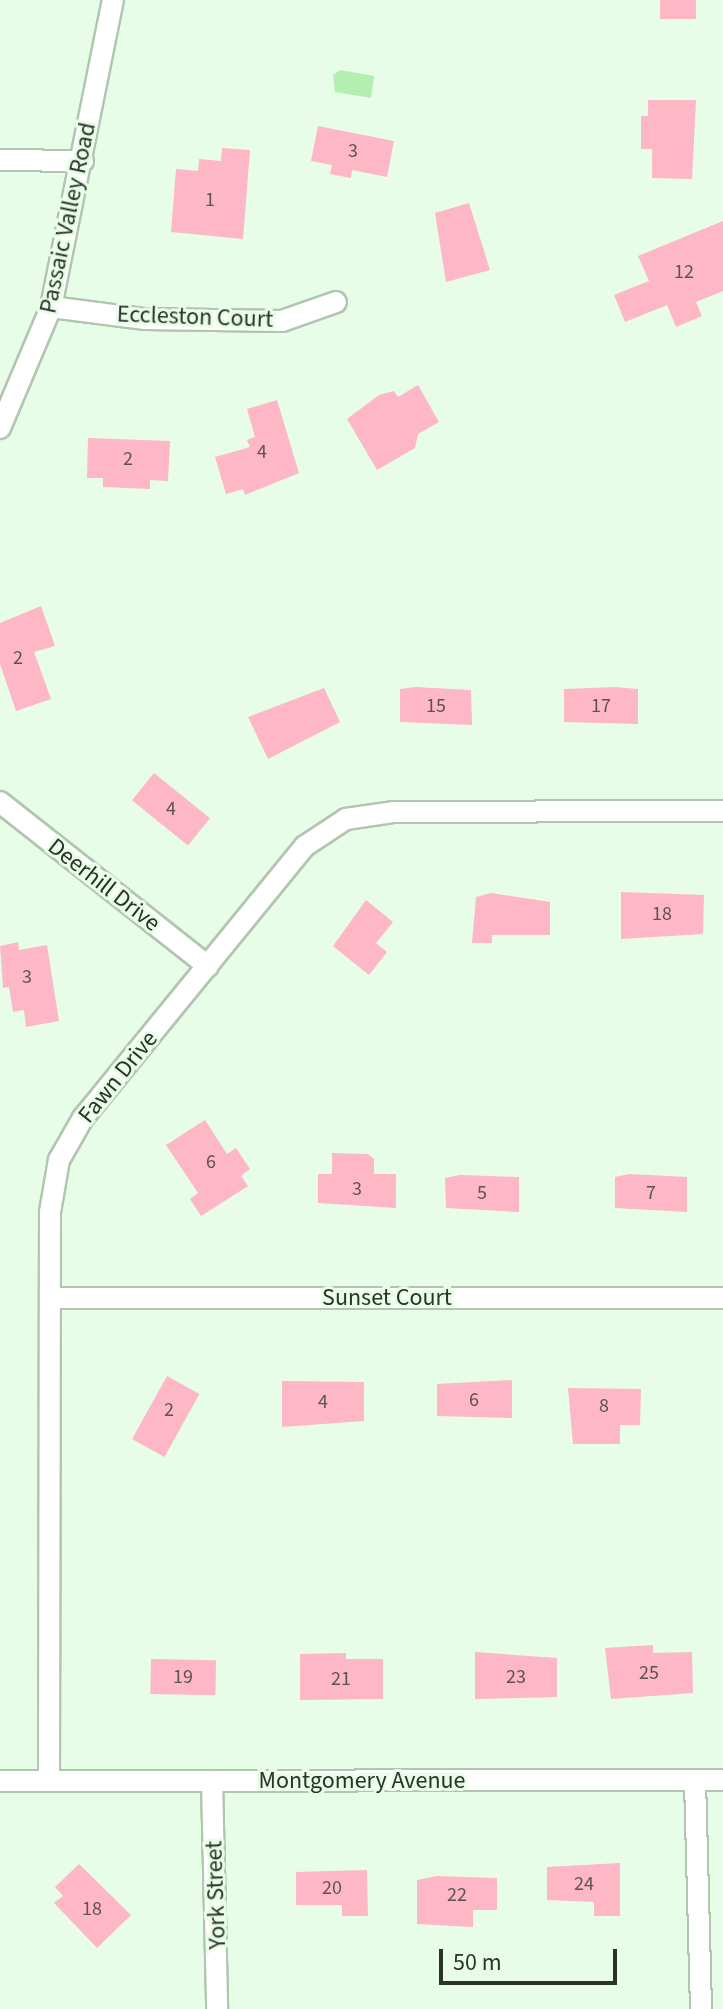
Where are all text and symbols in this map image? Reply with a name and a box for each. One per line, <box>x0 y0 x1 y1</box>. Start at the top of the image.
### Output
street label: Passaic Valley Road <box>34 120 102 316</box>
house number: 3 <box>348 139 358 163</box>
house number: 1 <box>205 188 215 212</box>
house number: 12 <box>674 260 694 284</box>
street label: Eccleston Court <box>116 300 274 334</box>
house number: 4 <box>257 440 267 464</box>
house number: 2 <box>123 447 133 471</box>
house number: 2 <box>13 646 23 670</box>
house number: 15 <box>426 694 446 718</box>
house number: 17 <box>591 694 611 718</box>
house number: 4 <box>166 797 176 821</box>
street label: Deerhill Drive <box>42 832 166 938</box>
house number: 18 <box>652 902 672 926</box>
house number: 3 <box>22 965 32 989</box>
street label: Fawn Drive <box>72 1025 164 1129</box>
house number: 6 <box>206 1150 216 1174</box>
house number: 3 <box>352 1177 362 1201</box>
house number: 5 <box>477 1181 487 1205</box>
house number: 7 <box>646 1181 656 1205</box>
street label: Sunset Court <box>322 1284 452 1312</box>
house number: 6 <box>469 1388 479 1412</box>
house number: 4 <box>318 1390 328 1414</box>
house number: 8 <box>599 1394 609 1418</box>
house number: 2 <box>164 1398 174 1422</box>
house number: 25 <box>639 1661 659 1685</box>
house number: 19 <box>173 1665 193 1689</box>
house number: 23 <box>506 1665 526 1689</box>
house number: 21 <box>331 1667 351 1691</box>
street label: Montgomery Avenue <box>259 1767 465 1795</box>
street label: York Street <box>200 1840 232 1950</box>
house number: 24 <box>574 1872 594 1896</box>
house number: 20 <box>322 1876 342 1900</box>
house number: 22 <box>447 1883 467 1907</box>
house number: 18 <box>82 1897 102 1921</box>
scale bar <box>443 1933 621 1983</box>
text: 50 m <box>453 1945 502 1980</box>

